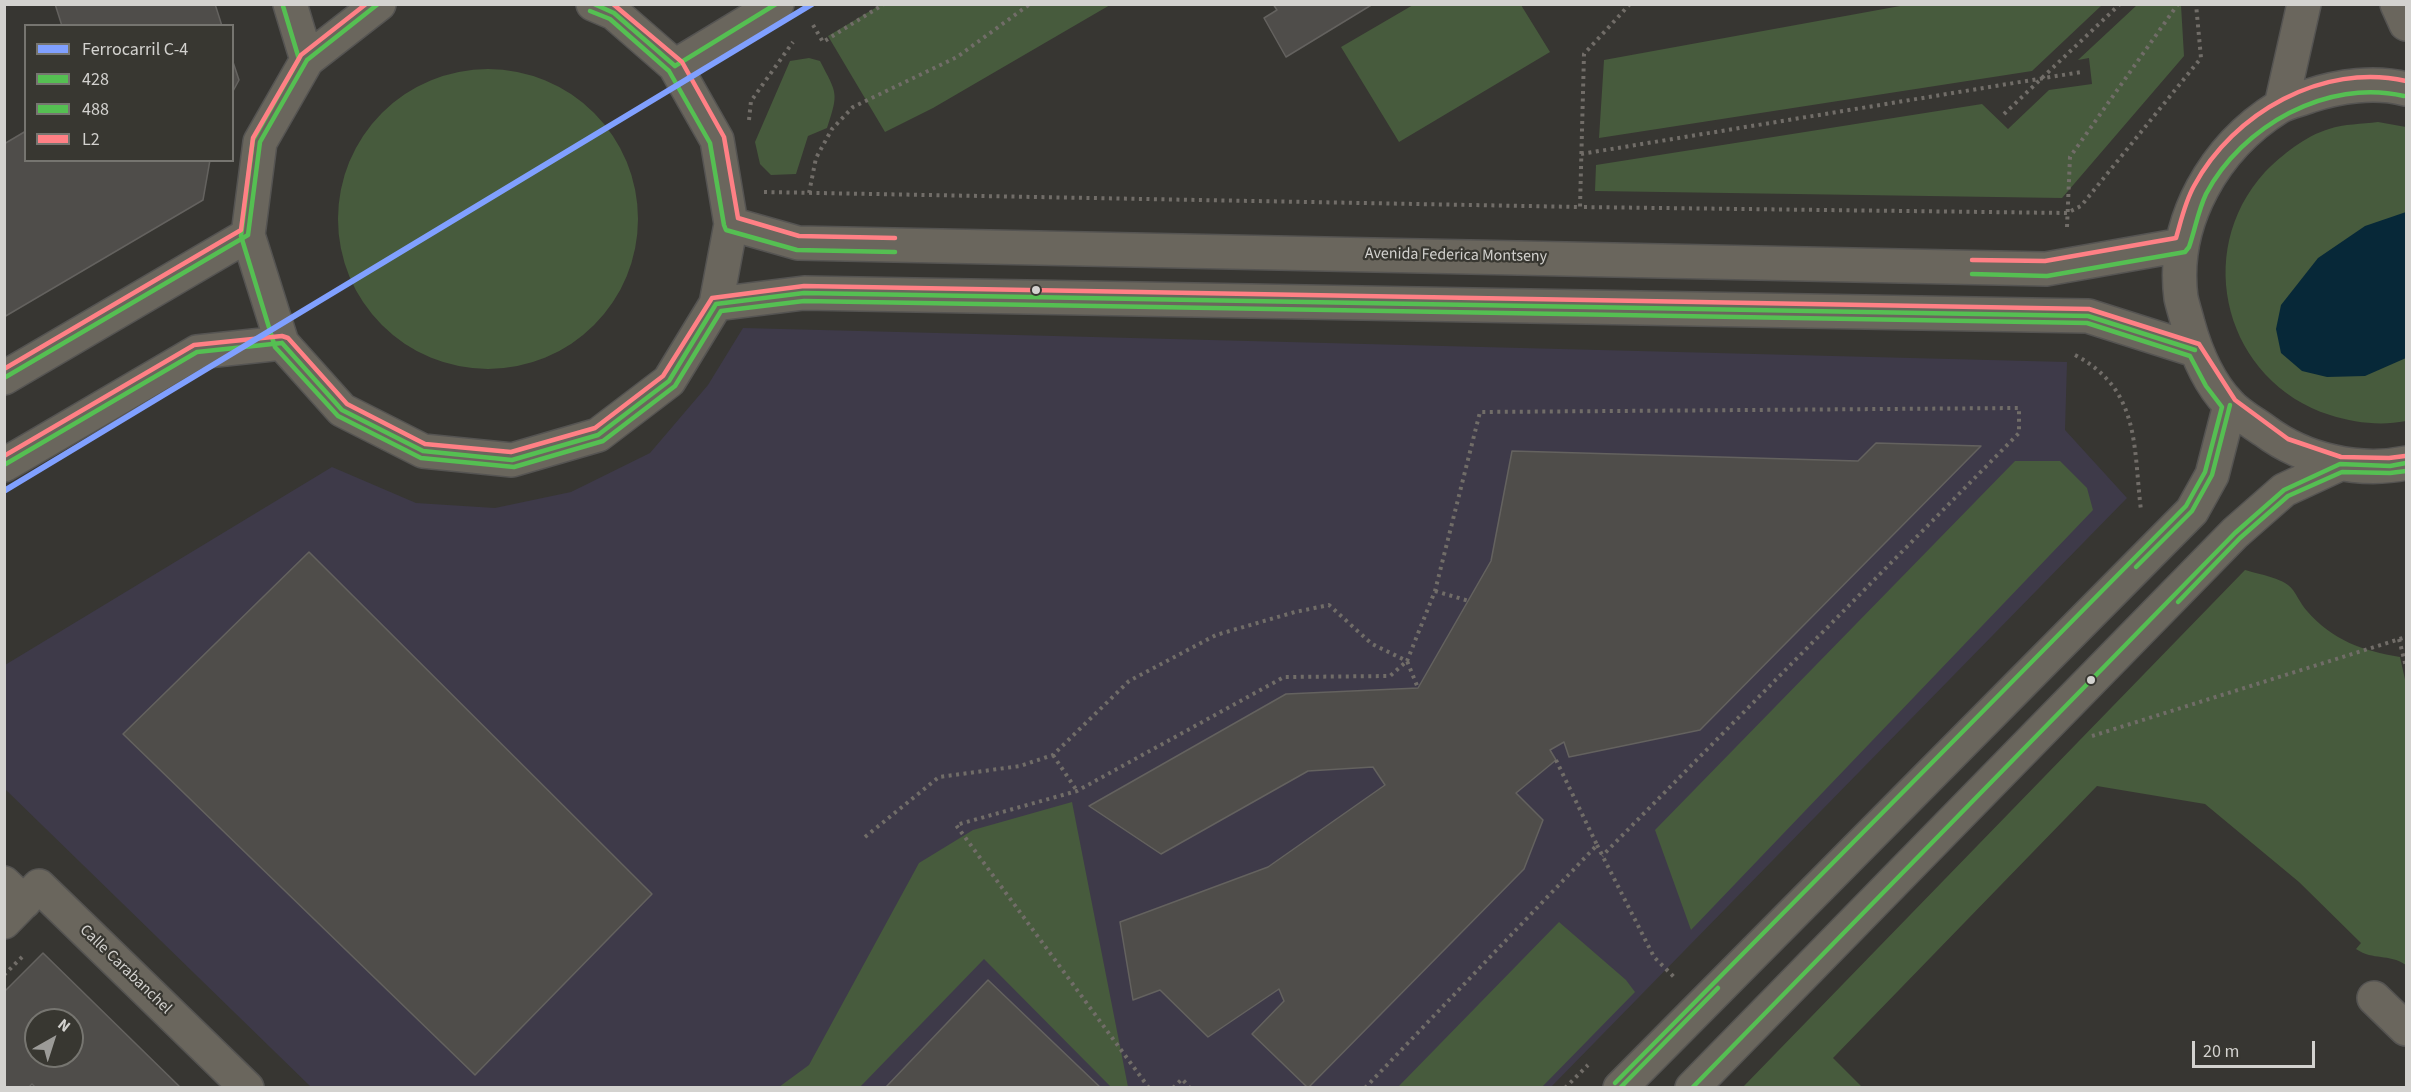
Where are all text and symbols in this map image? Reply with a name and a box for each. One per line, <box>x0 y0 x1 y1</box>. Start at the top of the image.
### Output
legend <box>24 24 234 162</box>
text: Ferrocarril C-4 <box>82 37 188 62</box>
text: 428 <box>82 67 109 92</box>
text: 488 <box>82 97 109 122</box>
text: L2 <box>82 127 100 152</box>
street label: Avenida Federica Montseny <box>1365 245 1547 267</box>
unlabelled marker <box>1030 284 1042 296</box>
unlabelled marker <box>2085 674 2097 686</box>
street label: Calle Carabanchel <box>75 921 175 1019</box>
north arrow <box>24 1008 84 1068</box>
text: N <box>53 1014 75 1037</box>
scale bar <box>2195 1029 2318 1067</box>
text: 20 m <box>2203 1039 2239 1064</box>

